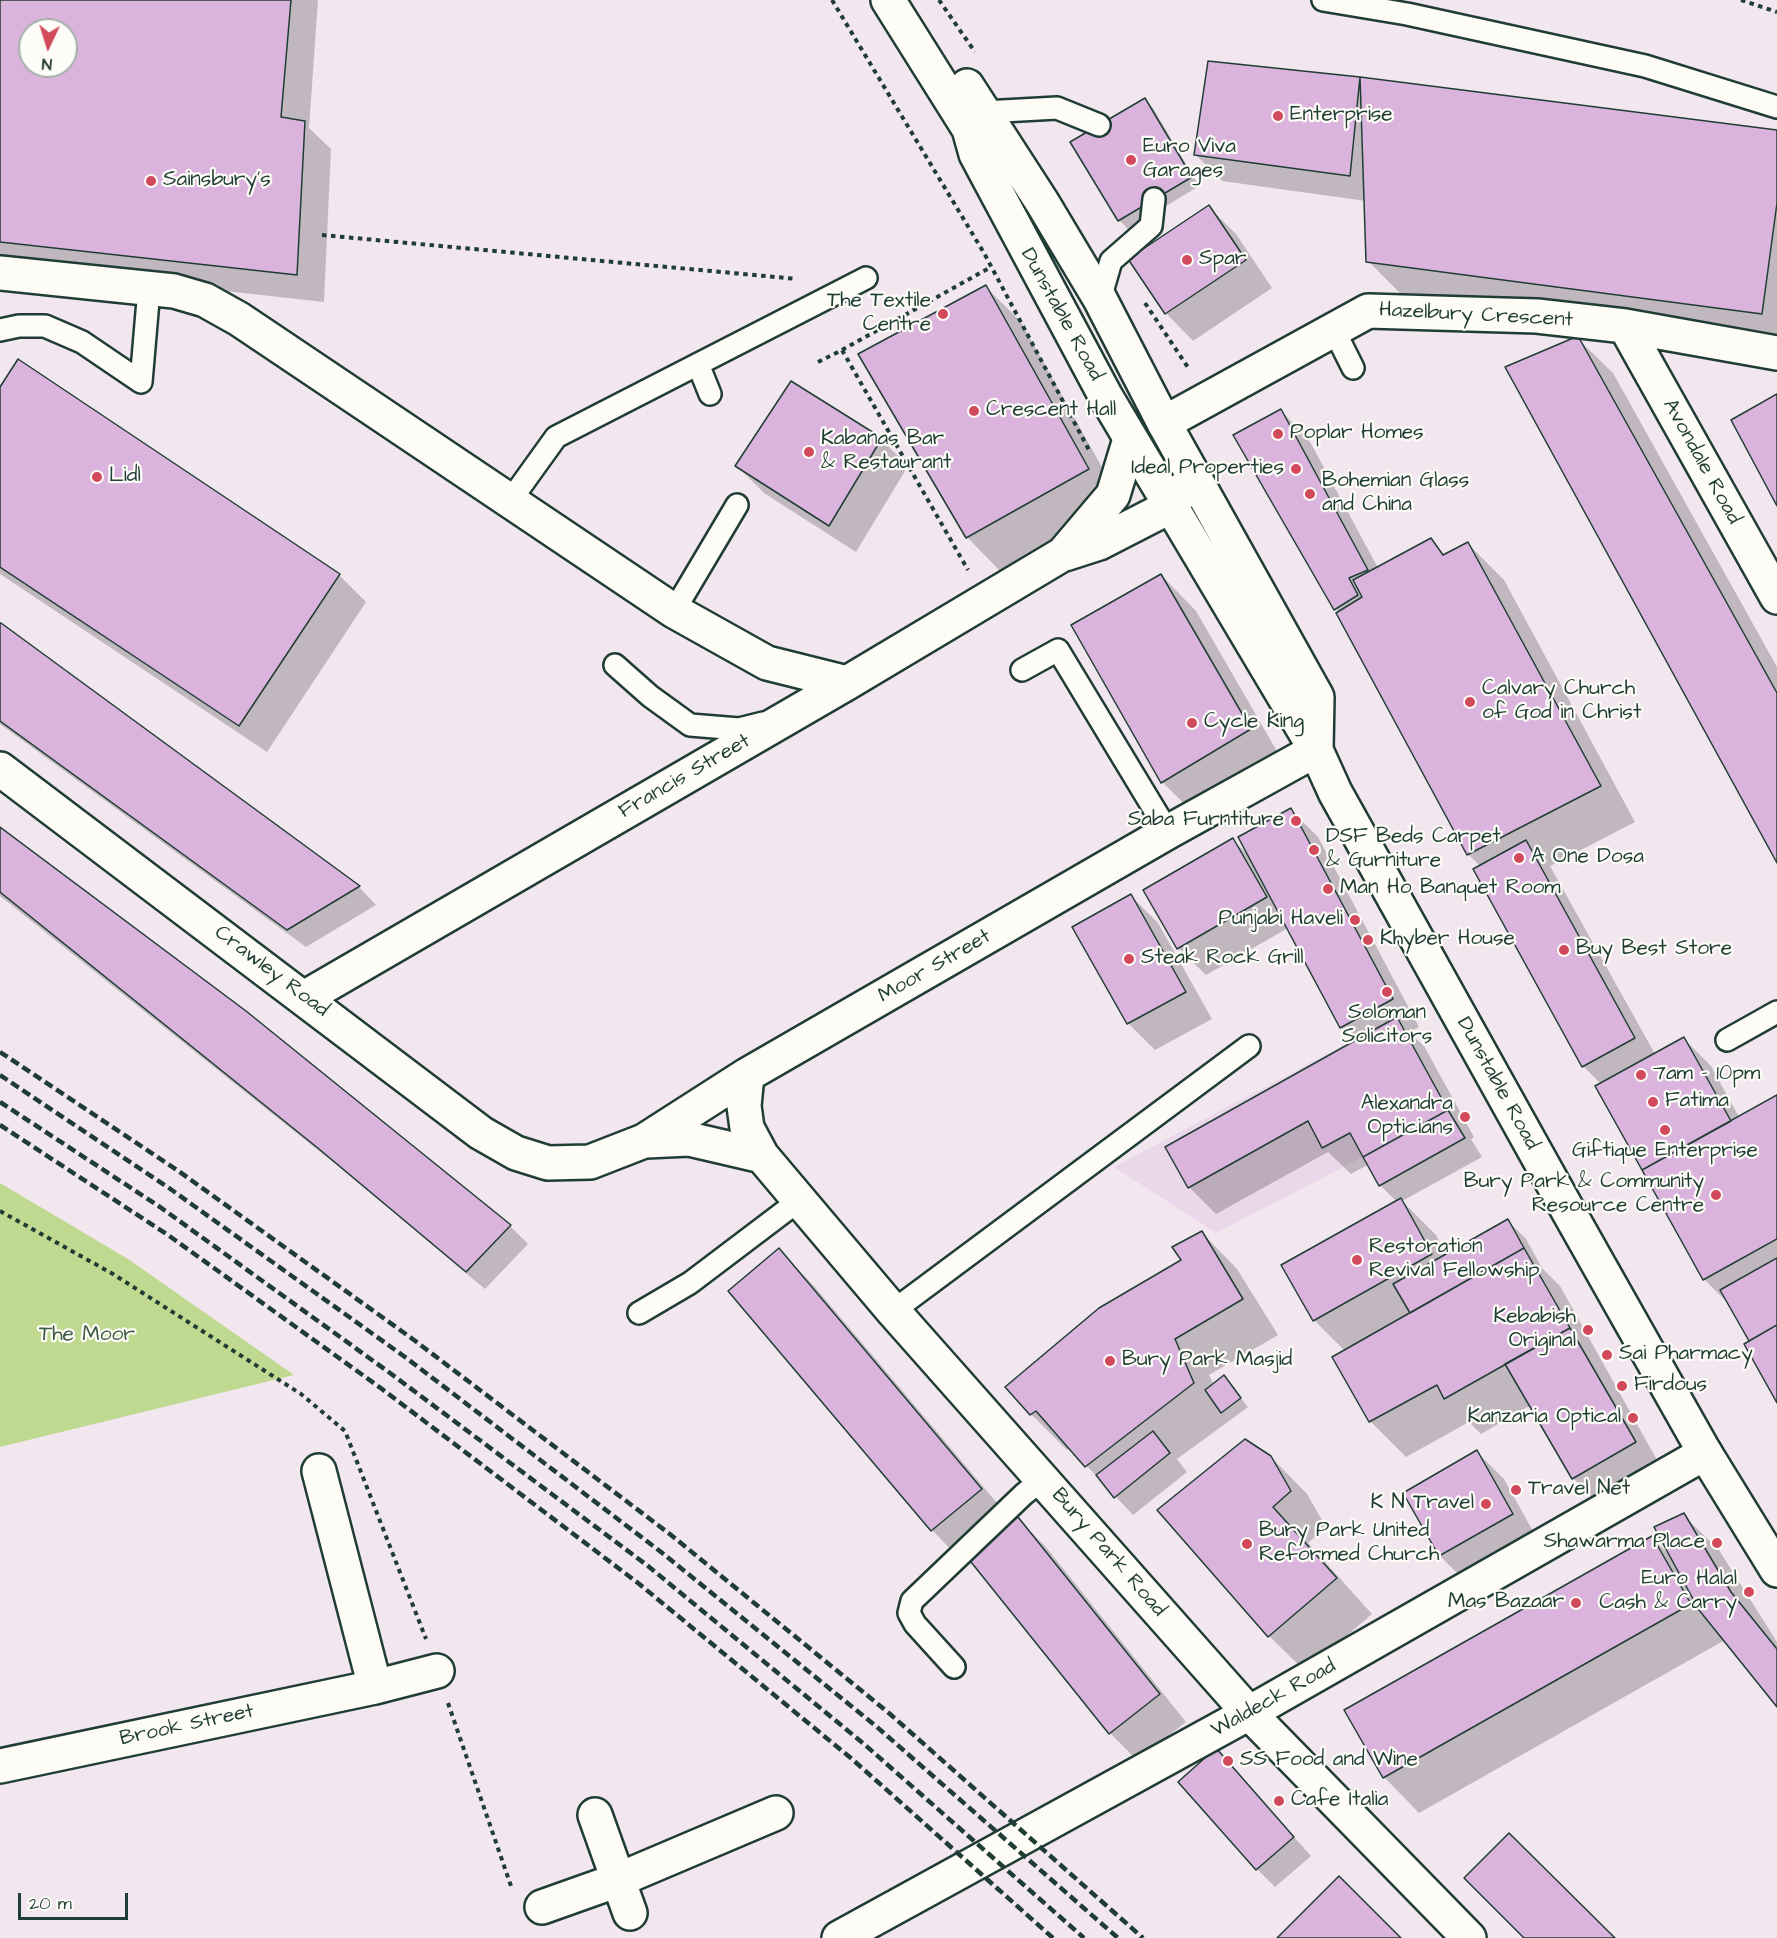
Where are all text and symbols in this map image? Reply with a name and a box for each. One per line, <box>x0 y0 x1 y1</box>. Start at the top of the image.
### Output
north arrow <box>18 18 78 78</box>
text: N <box>41 53 53 75</box>
place label: Enterprise <box>1290 103 1393 129</box>
marker: Enterprise <box>1271 109 1285 123</box>
place label: Euro Viva Garages <box>1143 135 1236 185</box>
marker: Euro Viva Garages <box>1124 153 1138 167</box>
place label: Sainsbury's <box>163 168 271 194</box>
marker: Sainsbury's <box>144 174 158 188</box>
street label: Dunstable Road <box>1014 244 1108 386</box>
place label: Spar <box>1199 247 1246 273</box>
marker: Spar <box>1180 253 1194 267</box>
place label: The Textile Centre <box>827 289 931 339</box>
street label: Hazelbury Crescent <box>1378 298 1574 334</box>
marker: The Textile Centre <box>936 307 950 321</box>
street label: Avondale Road <box>1656 395 1746 529</box>
place label: Crescent Hall <box>986 398 1116 424</box>
marker: Crescent Hall <box>967 404 981 418</box>
place label: Poplar Homes <box>1290 421 1424 447</box>
place label: Kabanas Bar & Restaurant <box>821 427 951 477</box>
marker: Poplar Homes <box>1271 427 1285 441</box>
marker: Kabanas Bar & Restaurant <box>802 445 816 459</box>
place label: Ideal Properties <box>1131 456 1284 482</box>
marker: Ideal Properties <box>1289 462 1303 476</box>
place label: Lidl <box>109 464 141 490</box>
place label: Bohemian Glass and China <box>1322 469 1469 519</box>
marker: Lidl <box>90 470 104 484</box>
marker: Bohemian Glass and China <box>1303 487 1317 501</box>
place label: Calvary Church of God in Christ <box>1482 677 1641 727</box>
marker: Calvary Church of God in Christ <box>1463 695 1477 709</box>
place label: Cycle King <box>1204 710 1304 736</box>
marker: Cycle King <box>1185 716 1199 730</box>
street label: Francis Street <box>615 729 755 825</box>
place label: Saba Furntiture <box>1128 808 1284 834</box>
marker: Saba Furntiture <box>1289 814 1303 828</box>
place label: DSF Beds Carpet & Gurniture <box>1326 825 1501 875</box>
marker: DSF Beds Carpet & Gurniture <box>1307 843 1321 857</box>
place label: A One Dosa <box>1531 845 1644 871</box>
marker: A One Dosa <box>1512 851 1526 865</box>
place label: Man Ho Banquet Room <box>1340 876 1561 902</box>
marker: Man Ho Banquet Room <box>1321 882 1335 896</box>
place label: Punjabi Haveli <box>1219 907 1343 933</box>
marker: Punjabi Haveli <box>1348 913 1362 927</box>
street label: Crawley Road <box>209 921 333 1023</box>
street label: Moor Street <box>874 925 996 1009</box>
place label: Khyber House <box>1380 927 1515 953</box>
marker: Khyber House <box>1361 933 1375 947</box>
place label: Buy Best Store <box>1576 937 1732 963</box>
marker: Buy Best Store <box>1557 943 1571 957</box>
place label: Steak Rock Grill <box>1141 946 1304 972</box>
marker: Steak Rock Grill <box>1122 952 1136 966</box>
marker: Soloman Solicitors <box>1380 985 1394 999</box>
place label: Soloman Solicitors <box>1342 1001 1432 1051</box>
street label: Dunstable Road <box>1450 1013 1544 1155</box>
place label: 7am - 10pm <box>1653 1062 1760 1088</box>
marker: 7am - 10pm <box>1634 1068 1648 1082</box>
place label: Fatima <box>1665 1089 1729 1115</box>
place label: Alexandra Opticians <box>1361 1092 1453 1142</box>
marker: Fatima <box>1646 1095 1660 1109</box>
marker: Alexandra Opticians <box>1458 1110 1472 1124</box>
marker: Giftique Enterprise <box>1658 1123 1672 1137</box>
place label: Giftique Enterprise <box>1572 1139 1758 1165</box>
place label: Bury Park & Community Resource Centre <box>1464 1170 1704 1220</box>
marker: Bury Park & Community Resource Centre <box>1709 1188 1723 1202</box>
place label: Restoration Revival Fellowship <box>1369 1235 1540 1285</box>
marker: Restoration Revival Fellowship <box>1350 1253 1364 1267</box>
place label: Kebabish Original <box>1494 1305 1576 1355</box>
park label: The Moor <box>39 1323 135 1349</box>
marker: Kebabish Original <box>1581 1323 1595 1337</box>
place label: Sai Pharmacy <box>1619 1342 1753 1368</box>
place label: Bury Park Masjid <box>1122 1348 1292 1374</box>
marker: Sai Pharmacy <box>1600 1348 1614 1362</box>
marker: Bury Park Masjid <box>1103 1354 1117 1368</box>
place label: Firdous <box>1634 1373 1707 1399</box>
marker: Firdous <box>1615 1379 1629 1393</box>
place label: Kanzaria Optical <box>1467 1405 1621 1431</box>
marker: Kanzaria Optical <box>1626 1411 1640 1425</box>
place label: Travel Net <box>1528 1477 1630 1503</box>
street label: Bury Park Road <box>1045 1483 1171 1623</box>
marker: Travel Net <box>1509 1483 1523 1497</box>
place label: K N Travel <box>1370 1491 1474 1517</box>
marker: K N Travel <box>1479 1497 1493 1511</box>
place label: Bury Park United Reformed Church <box>1259 1519 1439 1569</box>
place label: Shawarma Place <box>1544 1530 1705 1556</box>
marker: Shawarma Place <box>1710 1536 1724 1550</box>
marker: Bury Park United Reformed Church <box>1240 1537 1254 1551</box>
place label: Euro Halal Cash & Carry <box>1599 1567 1737 1617</box>
marker: Euro Halal Cash & Carry <box>1742 1585 1756 1599</box>
place label: Mas Bazaar <box>1448 1590 1564 1616</box>
marker: Mas Bazaar <box>1569 1596 1583 1610</box>
street label: Waldeck Road <box>1207 1654 1341 1744</box>
street label: Brook Street <box>118 1700 256 1752</box>
place label: SS Food and Wine <box>1240 1748 1418 1774</box>
marker: SS Food and Wine <box>1221 1754 1235 1768</box>
place label: Cafe Italia <box>1291 1788 1388 1814</box>
marker: Cafe Italia <box>1272 1794 1286 1808</box>
scale bar <box>21 1881 130 1919</box>
text: 20 m <box>29 1891 72 1916</box>

